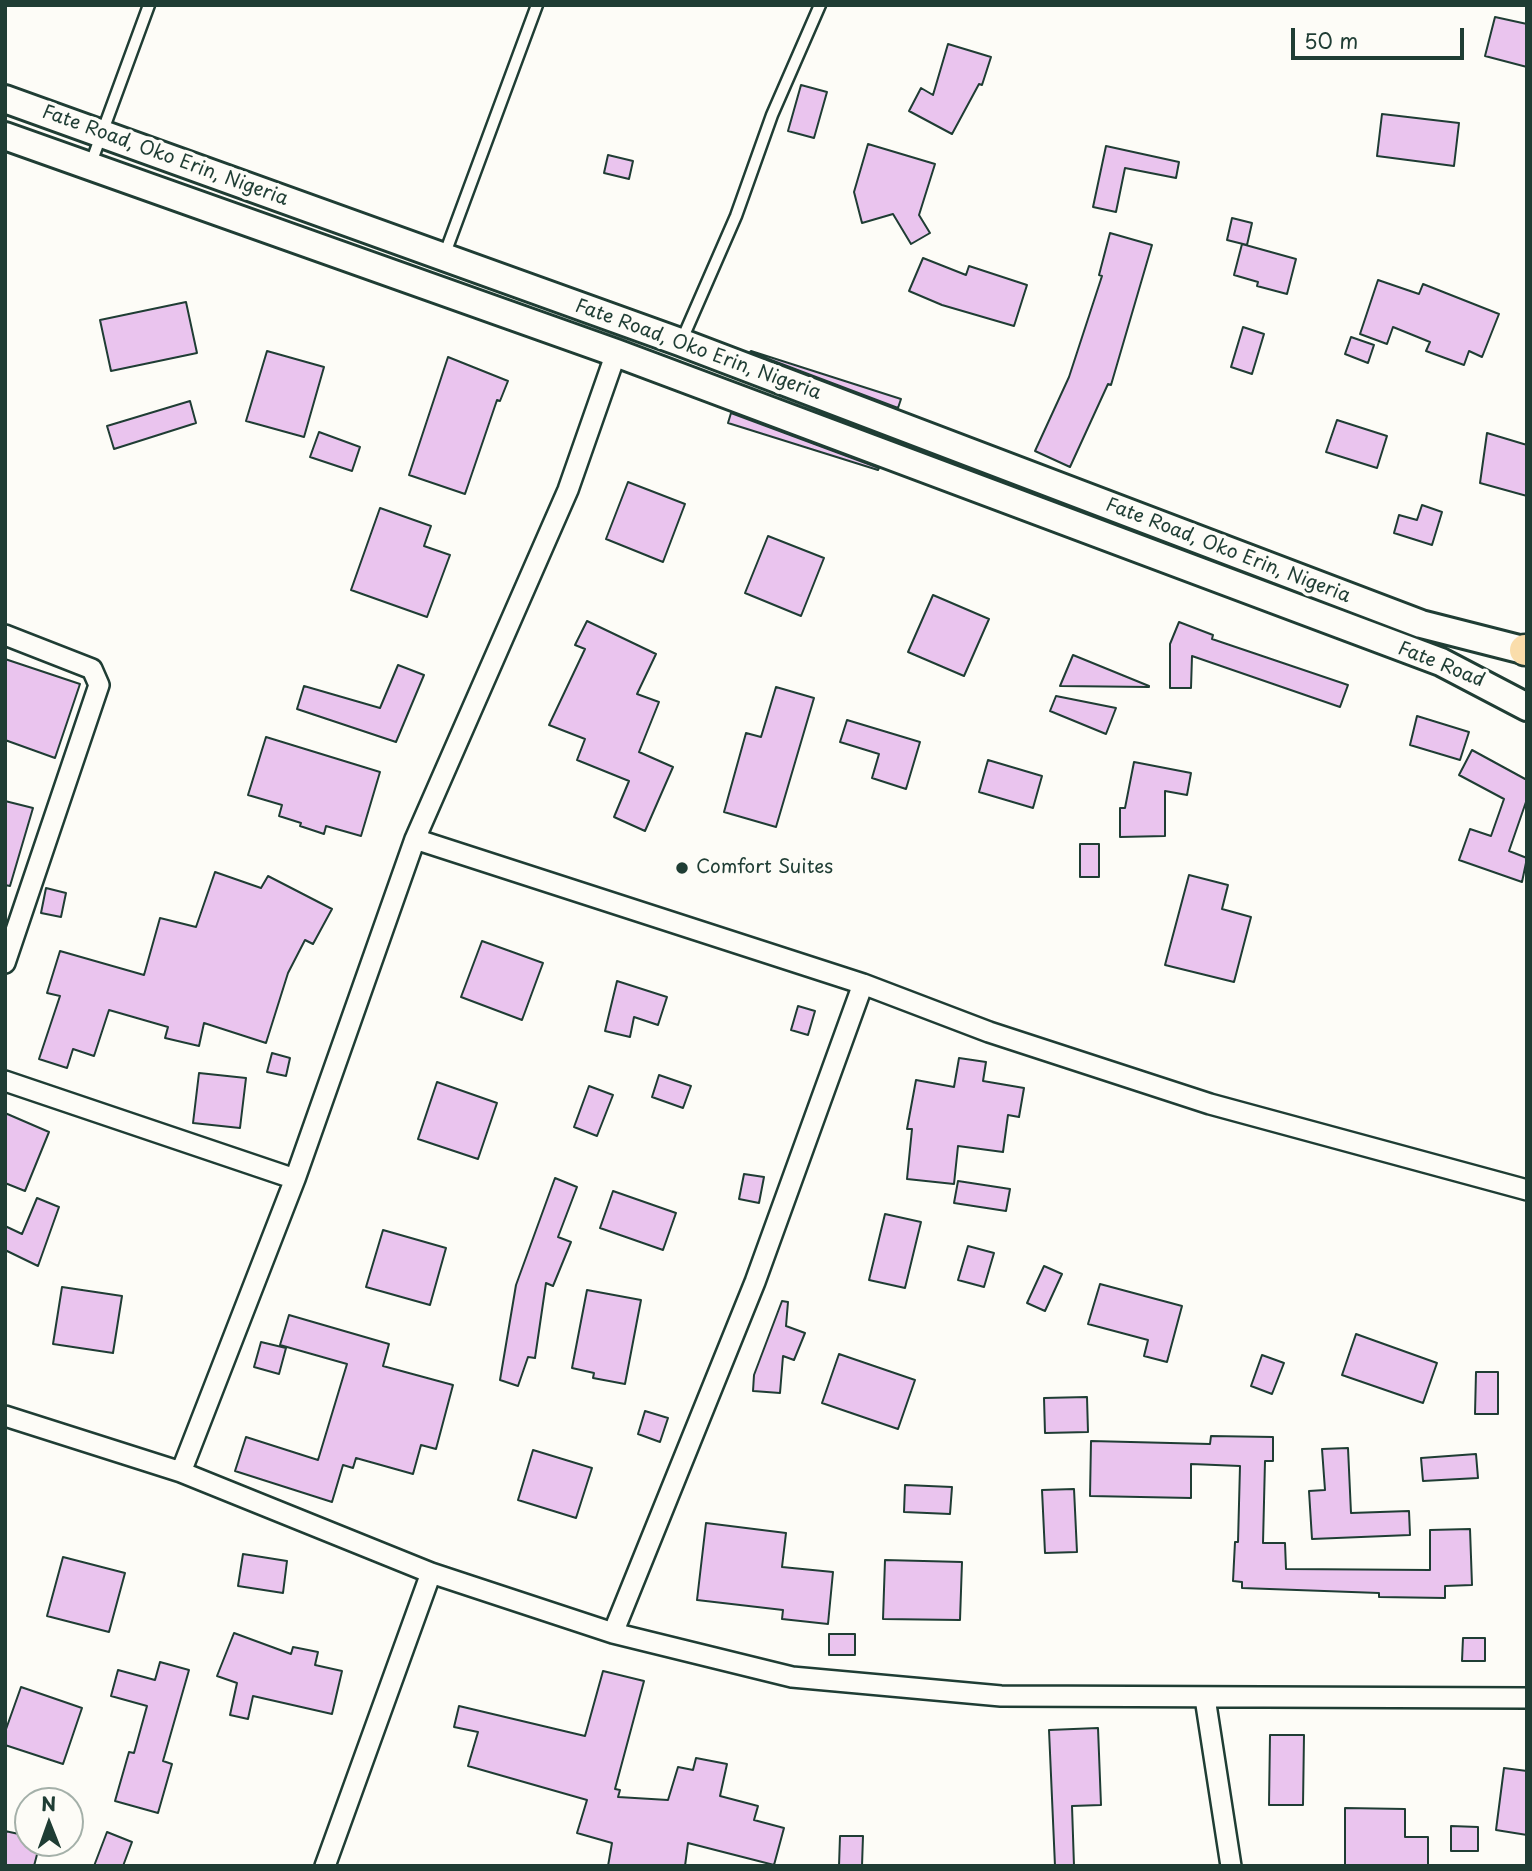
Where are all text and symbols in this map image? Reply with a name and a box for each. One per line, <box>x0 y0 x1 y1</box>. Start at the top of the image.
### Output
scale bar <box>1294 14 1467 58</box>
text: 50 m <box>1304 24 1358 56</box>
street label: Fate Road, Oko Erin, Nigeria <box>39 101 291 211</box>
street label: Fate Road, Oko Erin, Nigeria <box>572 295 824 405</box>
street label: Fate Road, Oko Erin, Nigeria <box>1102 494 1354 608</box>
street label: Fate Road <box>1394 637 1488 693</box>
place label: Comfort Suites <box>696 857 833 879</box>
marker: Comfort Suites <box>674 860 690 876</box>
north arrow <box>14 1787 84 1857</box>
text: N <box>41 1789 56 1817</box>

